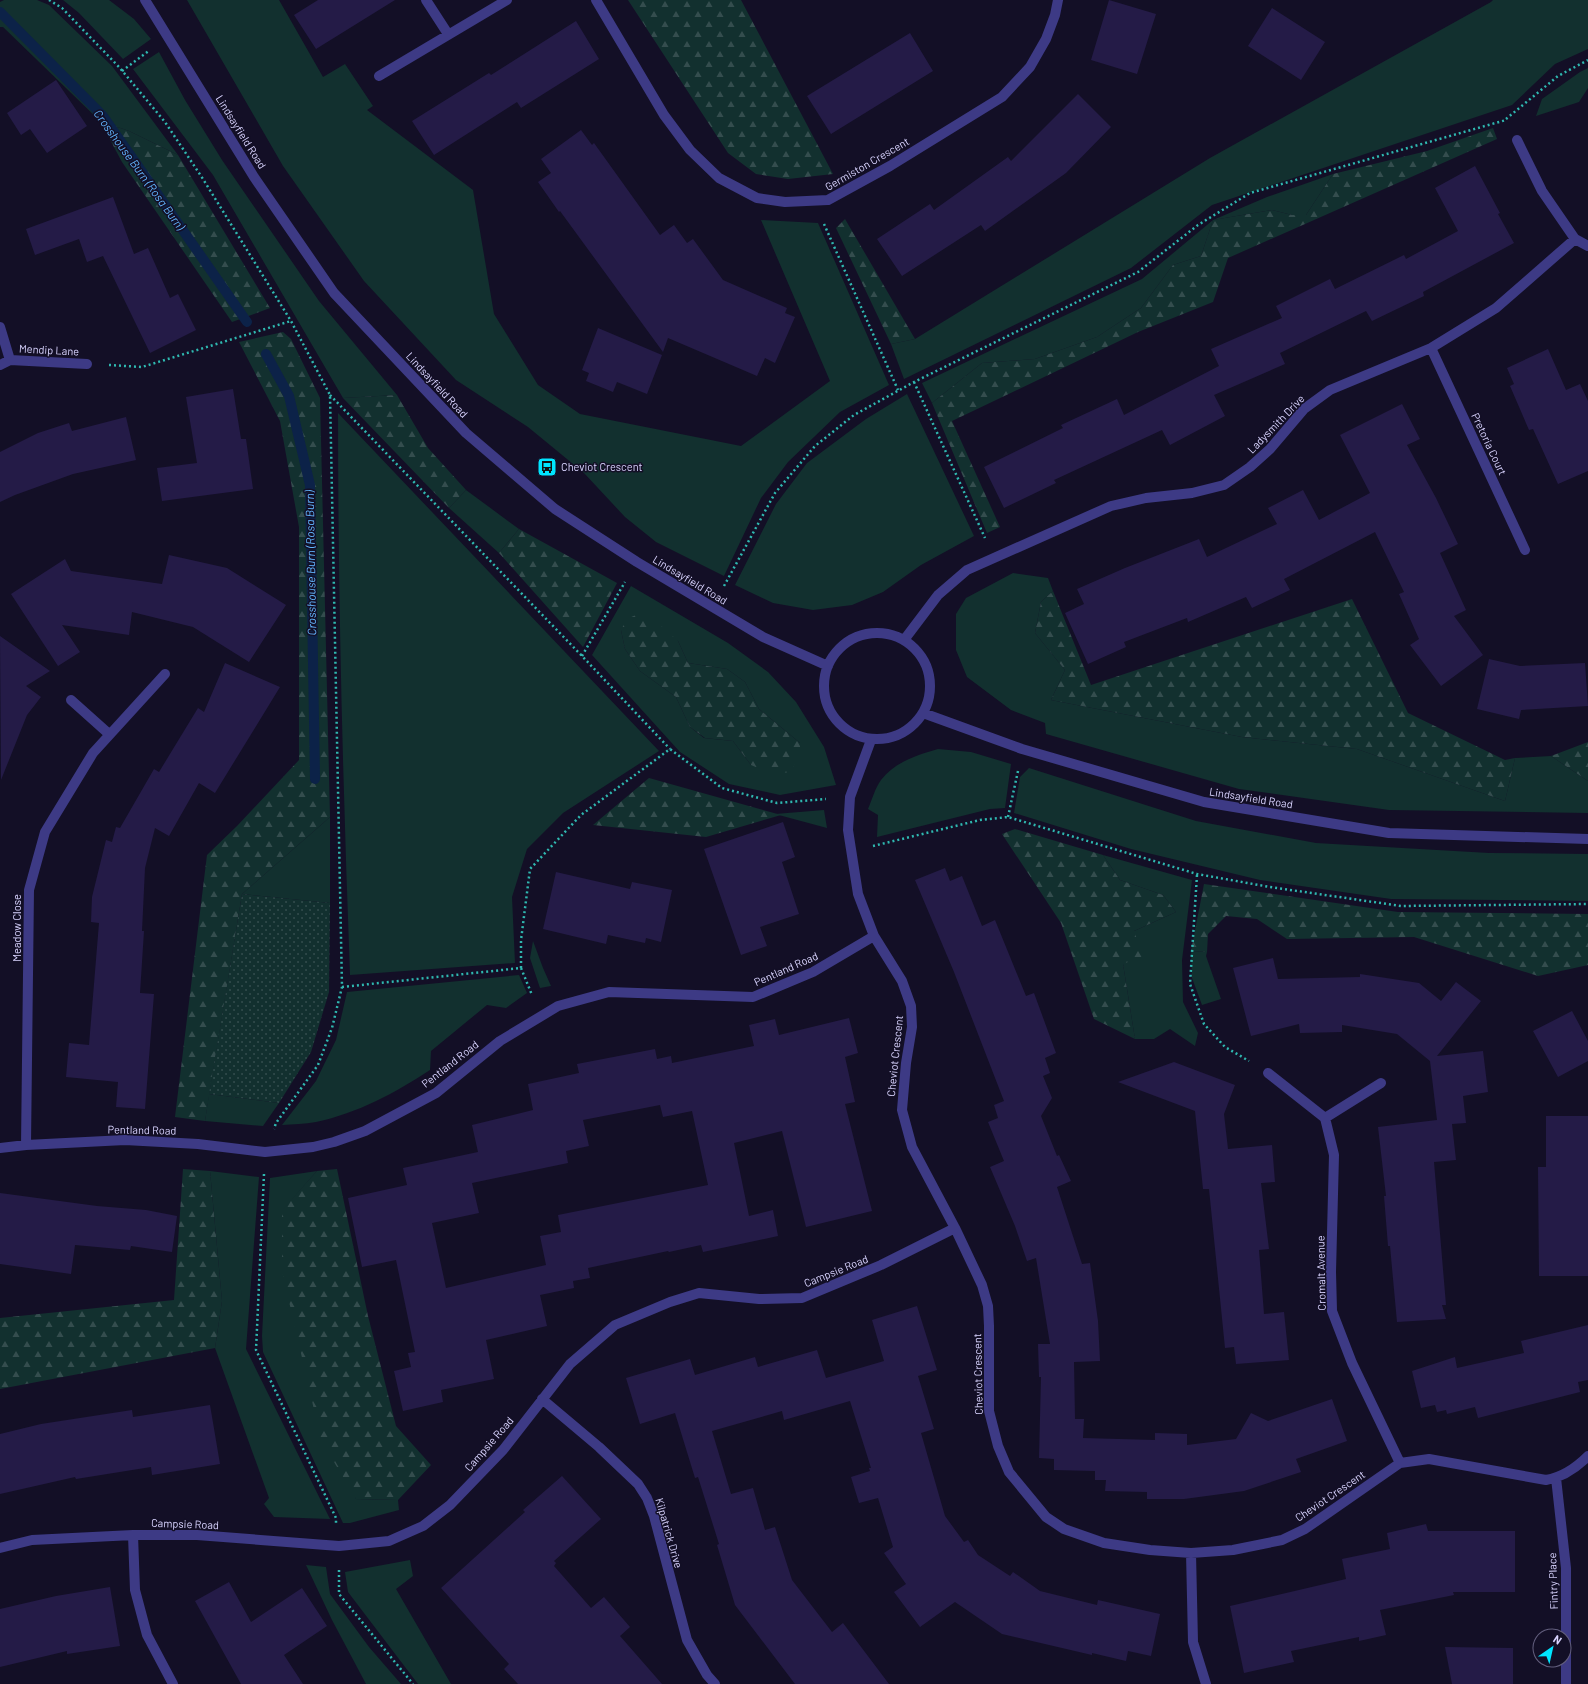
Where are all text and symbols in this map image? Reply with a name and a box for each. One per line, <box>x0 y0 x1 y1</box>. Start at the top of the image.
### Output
street label: Lindsayfield Road <box>214 92 269 171</box>
water label: Crosshouse Burn (Rosa Burn) <box>91 106 189 233</box>
street label: Germiston Crescent <box>822 134 911 193</box>
street label: Mendip Lane <box>19 341 80 358</box>
street label: Lindsayfield Road <box>404 349 471 420</box>
street label: Ladysmith Drive <box>1244 392 1307 456</box>
street label: Pretoria Court <box>1469 410 1510 477</box>
bus stop icon: Cheviot Crescent <box>536 456 558 478</box>
place label: Cheviot Crescent <box>561 460 643 473</box>
water label: Crosshouse Burn (Rosa Burn) <box>302 489 318 636</box>
street label: Lindsayfield Road <box>651 552 730 607</box>
street label: Lindsayfield Road <box>1208 784 1294 811</box>
street label: Meadow Close <box>10 894 23 962</box>
street label: Pentland Road <box>752 949 820 988</box>
street label: Cheviot Crescent <box>884 1015 905 1097</box>
street label: Pentland Road <box>419 1037 481 1090</box>
street label: Pentland Road <box>108 1122 176 1137</box>
street label: Cromalt Avenue <box>1313 1235 1328 1311</box>
street label: Campsie Road <box>802 1252 870 1289</box>
street label: Cheviot Crescent <box>970 1333 985 1415</box>
street label: Campsie Road <box>461 1414 516 1474</box>
street label: Cheviot Crescent <box>1292 1467 1367 1524</box>
street label: Kilpatrick Drive <box>653 1496 686 1570</box>
street label: Campsie Road <box>151 1516 219 1531</box>
street label: Fintry Place <box>1545 1552 1560 1610</box>
north arrow <box>1532 1628 1572 1668</box>
text: N <box>1551 1632 1565 1647</box>

